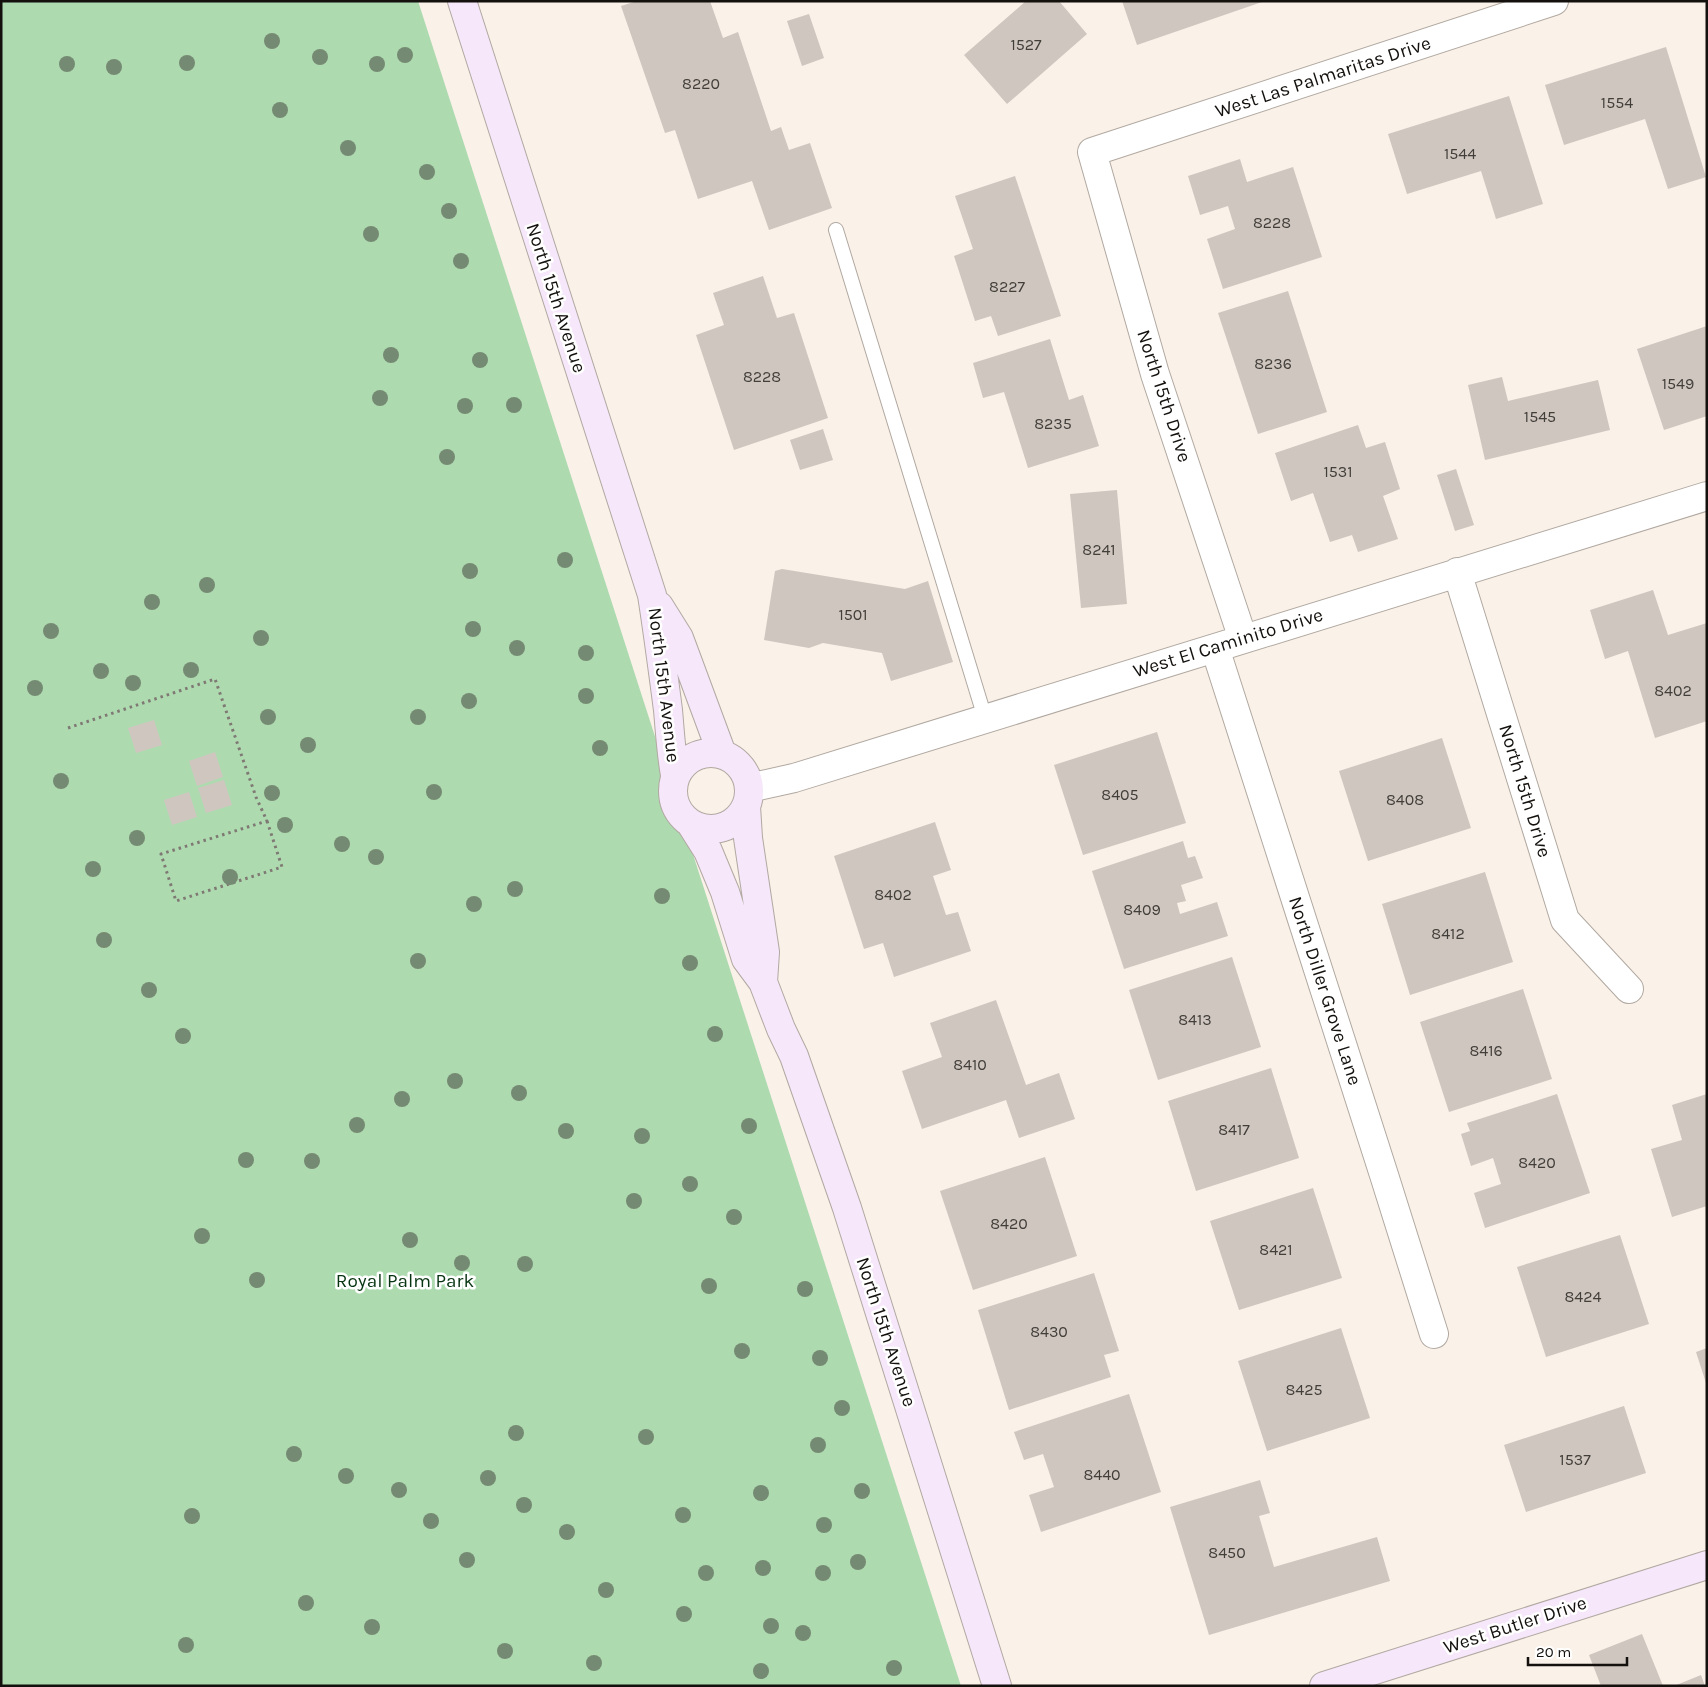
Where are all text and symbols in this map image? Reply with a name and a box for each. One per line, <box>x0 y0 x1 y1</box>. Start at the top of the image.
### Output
street label: West Las Palmaritas Drive <box>1213 32 1433 122</box>
house number: 1527 <box>1010 35 1042 54</box>
house number: 8220 <box>682 74 720 93</box>
house number: 1554 <box>1601 93 1633 112</box>
house number: 1544 <box>1444 144 1476 163</box>
house number: 8228 <box>1253 213 1291 232</box>
street label: North 15th Avenue <box>521 220 591 376</box>
house number: 8227 <box>989 277 1025 296</box>
street label: North 15th Drive <box>1132 327 1196 465</box>
house number: 8236 <box>1254 354 1292 373</box>
house number: 8228 <box>743 367 781 386</box>
house number: 1549 <box>1662 374 1694 393</box>
house number: 1545 <box>1524 407 1556 426</box>
house number: 8235 <box>1034 414 1072 433</box>
house number: 1531 <box>1323 462 1353 481</box>
house number: 8241 <box>1082 540 1116 559</box>
street label: West El Caminito Drive <box>1130 604 1326 682</box>
house number: 1501 <box>838 605 868 624</box>
street label: North 15th Avenue <box>644 606 684 764</box>
house number: 8402 <box>1654 681 1692 700</box>
street label: North 15th Drive <box>1494 722 1556 860</box>
house number: 8405 <box>1101 785 1139 804</box>
house number: 8408 <box>1386 790 1424 809</box>
house number: 8402 <box>874 885 912 904</box>
street label: North Diller Grove Lane <box>1284 894 1366 1088</box>
house number: 8409 <box>1123 900 1161 919</box>
house number: 8412 <box>1431 924 1465 943</box>
house number: 8413 <box>1178 1010 1212 1029</box>
house number: 8416 <box>1469 1041 1503 1060</box>
house number: 8410 <box>953 1055 987 1074</box>
house number: 8417 <box>1218 1120 1250 1139</box>
house number: 8420 <box>1518 1153 1556 1172</box>
house number: 8420 <box>990 1214 1028 1233</box>
house number: 8421 <box>1259 1240 1293 1259</box>
street label: North 15th Avenue <box>851 1254 921 1410</box>
park label: Royal Palm Park <box>336 1270 474 1292</box>
house number: 8424 <box>1565 1287 1602 1306</box>
house number: 8430 <box>1030 1322 1068 1341</box>
house number: 8425 <box>1285 1380 1323 1399</box>
house number: 1537 <box>1559 1450 1591 1469</box>
house number: 8440 <box>1083 1465 1121 1484</box>
house number: 8450 <box>1208 1543 1246 1562</box>
street label: West Butler Drive <box>1441 1592 1589 1658</box>
scale bar <box>1528 1634 1627 1666</box>
text: 20 m <box>1536 1643 1571 1661</box>

